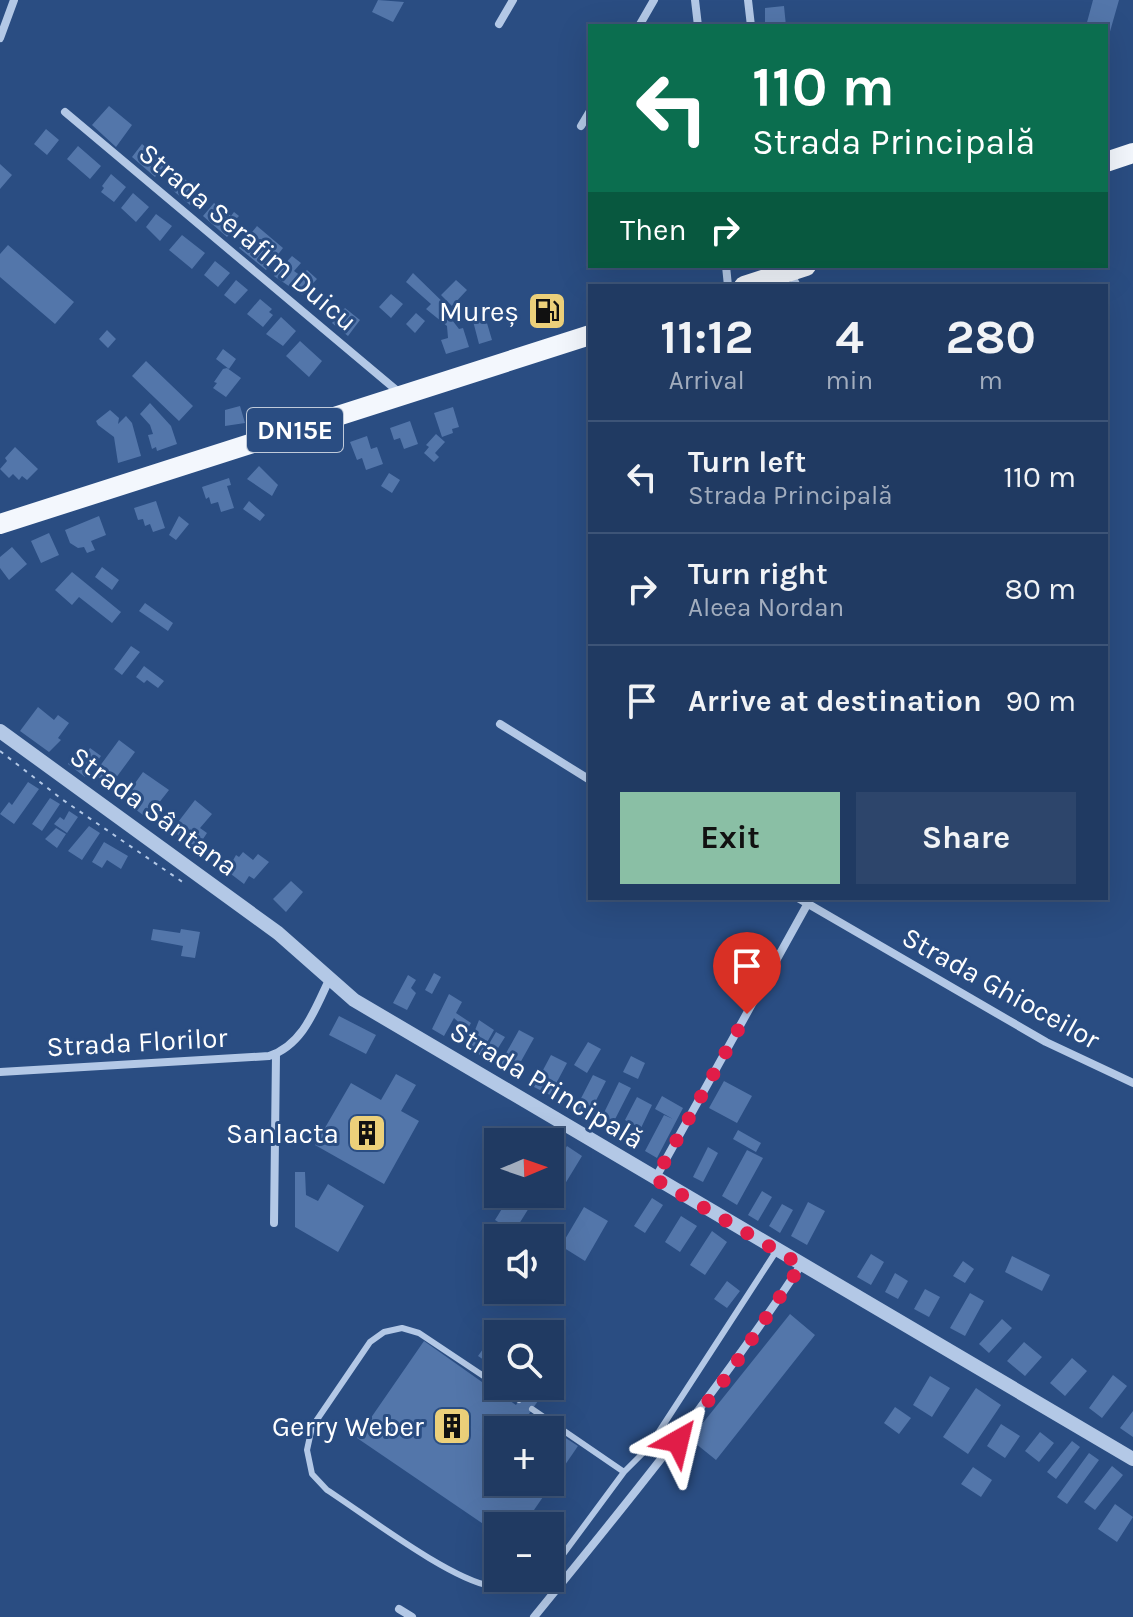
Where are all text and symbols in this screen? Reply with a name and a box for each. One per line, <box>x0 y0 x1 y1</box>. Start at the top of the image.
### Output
text: 110 m <box>752 54 895 119</box>
icon: left <box>620 56 724 160</box>
text: Strada Principală <box>752 121 1035 163</box>
street label: Strada Serafim Duicu <box>132 136 364 338</box>
icon: right <box>703 208 747 252</box>
text: Then <box>620 212 687 248</box>
fuel station icon: Mureș <box>526 290 568 332</box>
place label: Mureș <box>439 295 519 328</box>
text: 11:12 <box>660 309 753 365</box>
text: 4 <box>835 309 864 365</box>
text: 280 <box>945 309 1036 365</box>
text: Arrival <box>669 365 745 396</box>
text: min <box>826 365 873 396</box>
text: m <box>978 365 1003 396</box>
road number: DN15E <box>247 408 343 452</box>
text: Turn left <box>688 444 806 480</box>
icon: left <box>620 455 664 499</box>
text: 110 m <box>1003 459 1076 495</box>
text: Strada Principală <box>688 480 893 511</box>
text: Turn right <box>688 556 828 592</box>
icon: right <box>620 567 664 611</box>
text: 80 m <box>1005 571 1076 607</box>
text: Aleea Nordan <box>688 592 844 623</box>
icon: arrive <box>620 679 664 723</box>
text: Arrive at destination <box>688 683 982 719</box>
text: 90 m <box>1006 683 1076 719</box>
street label: Strada Sântana <box>64 739 244 883</box>
button: Exit <box>620 792 840 884</box>
button: Share <box>856 792 1076 884</box>
street label: Strada Ghioceilor <box>897 920 1106 1056</box>
pin <box>713 932 781 1014</box>
icon: arrive <box>725 944 769 988</box>
street label: Strada Principală <box>444 1014 650 1156</box>
street label: Strada Florilor <box>46 1021 229 1063</box>
building icon: Sanlacta <box>346 1112 388 1154</box>
place label: Sanlacta <box>226 1117 339 1150</box>
north arrow <box>484 1128 564 1208</box>
map controls <box>484 1128 564 1592</box>
button: sound <box>484 1224 564 1304</box>
button: search <box>484 1320 564 1400</box>
position arrow <box>636 1399 720 1483</box>
building icon: Gerry Weber <box>431 1405 473 1447</box>
place label: Gerry Weber <box>272 1410 425 1443</box>
button: + <box>484 1416 564 1496</box>
button: − <box>484 1512 564 1592</box>

